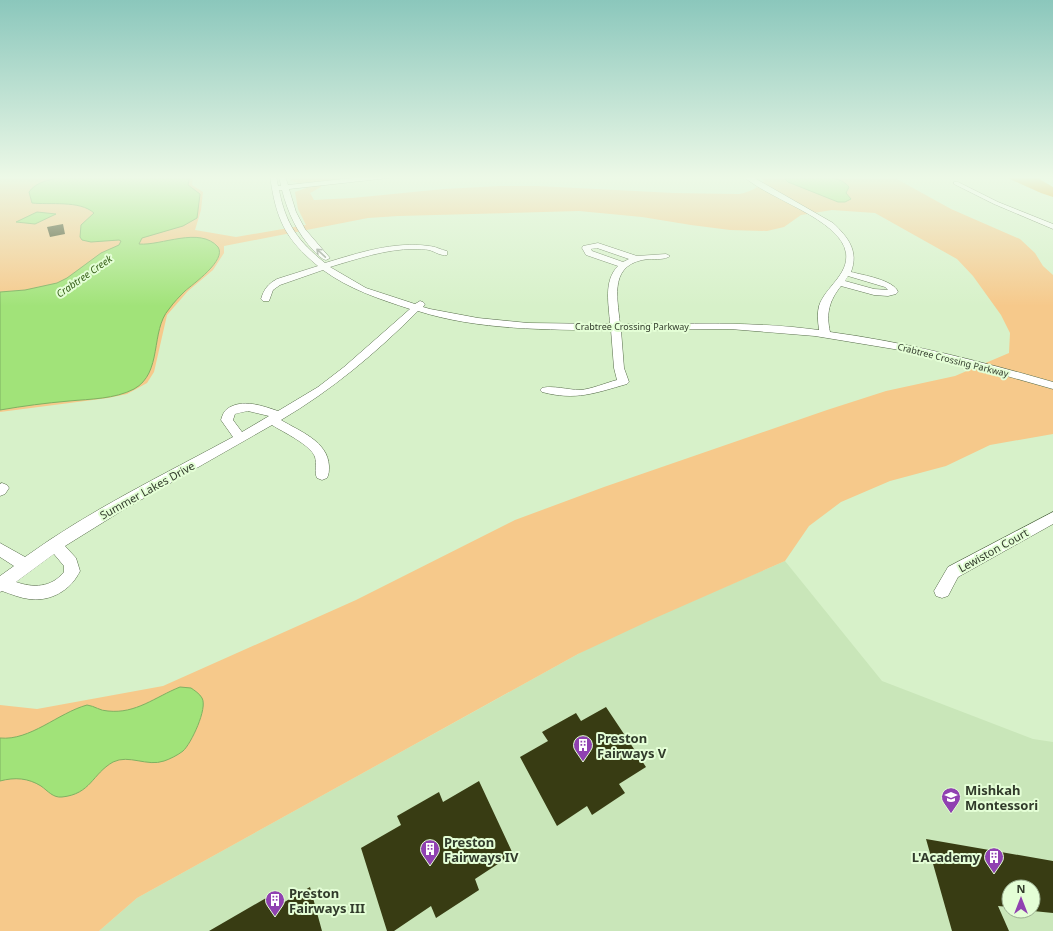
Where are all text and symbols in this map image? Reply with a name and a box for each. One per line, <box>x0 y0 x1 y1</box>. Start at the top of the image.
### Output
one-way arrow <box>316 248 326 258</box>
water label: Crabtree Creek <box>53 251 116 300</box>
street label: Crabtree Crossing Parkway <box>575 320 689 333</box>
street label: Crabtree Crossing Parkway <box>896 340 1010 380</box>
street label: Summer Lakes Drive <box>97 458 197 522</box>
street label: Lewiston Court <box>955 525 1031 575</box>
place label: Preston Fairways V <box>597 729 667 762</box>
building icon: Preston Fairways V <box>572 734 594 762</box>
place label: Mishkah Montessori <box>965 781 1038 814</box>
school or university icon: Mishkah Montessori <box>940 786 962 814</box>
place label: Preston Fairways IV <box>444 833 519 866</box>
building icon: Preston Fairways IV <box>419 838 441 866</box>
building icon: L'Academy <box>983 846 1005 874</box>
place label: L'Academy <box>912 848 981 866</box>
north arrow <box>1001 879 1041 919</box>
text: N <box>1017 881 1025 896</box>
place label: Preston Fairways III <box>289 884 365 917</box>
building icon: Preston Fairways III <box>264 889 286 917</box>

